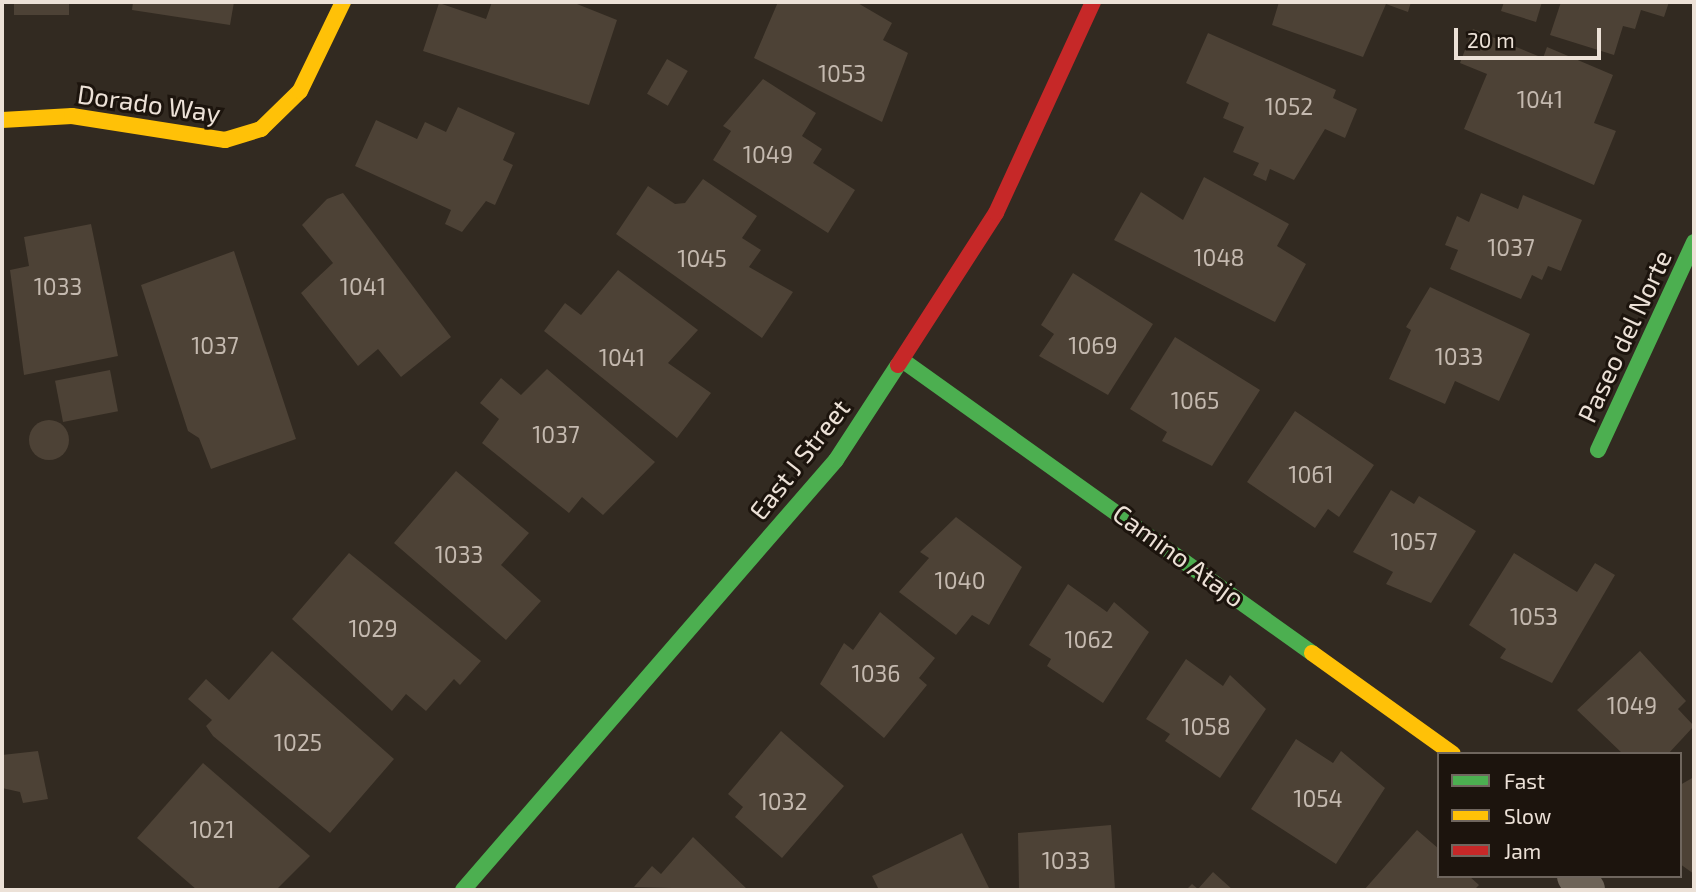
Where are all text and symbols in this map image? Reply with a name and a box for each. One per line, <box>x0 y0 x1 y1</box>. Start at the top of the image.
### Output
scale bar <box>1458 14 1605 58</box>
text: 20 m <box>1467 27 1515 52</box>
house number: 1053 <box>818 59 866 87</box>
street label: Dorado Way <box>75 77 223 129</box>
house number: 1041 <box>1517 85 1563 113</box>
house number: 1052 <box>1265 92 1313 120</box>
house number: 1049 <box>743 140 793 168</box>
house number: 1037 <box>1487 233 1535 261</box>
house number: 1048 <box>1193 243 1245 271</box>
house number: 1045 <box>677 244 727 272</box>
street label: Paseo del Norte <box>1570 245 1678 427</box>
house number: 1033 <box>34 272 82 300</box>
house number: 1041 <box>340 272 386 300</box>
house number: 1037 <box>191 331 239 359</box>
house number: 1069 <box>1068 331 1118 359</box>
house number: 1033 <box>1435 342 1483 370</box>
house number: 1041 <box>599 343 645 371</box>
house number: 1065 <box>1171 386 1219 414</box>
street label: East J Street <box>742 392 856 526</box>
house number: 1037 <box>532 420 580 448</box>
house number: 1061 <box>1288 460 1334 488</box>
street label: Camino Atajo <box>1107 497 1251 613</box>
house number: 1057 <box>1390 527 1438 555</box>
house number: 1033 <box>435 540 483 568</box>
house number: 1040 <box>934 566 986 594</box>
house number: 1053 <box>1510 602 1558 630</box>
house number: 1029 <box>348 614 398 642</box>
house number: 1062 <box>1064 625 1114 653</box>
house number: 1036 <box>852 659 900 687</box>
house number: 1049 <box>1607 691 1657 719</box>
house number: 1058 <box>1181 712 1231 740</box>
house number: 1025 <box>274 728 322 756</box>
legend <box>1437 752 1682 878</box>
text: Fast <box>1504 768 1545 793</box>
house number: 1054 <box>1293 784 1343 812</box>
house number: 1032 <box>759 787 807 815</box>
text: Slow <box>1504 803 1551 828</box>
house number: 1021 <box>189 815 235 843</box>
text: Jam <box>1504 838 1541 863</box>
house number: 1033 <box>1042 846 1090 874</box>

